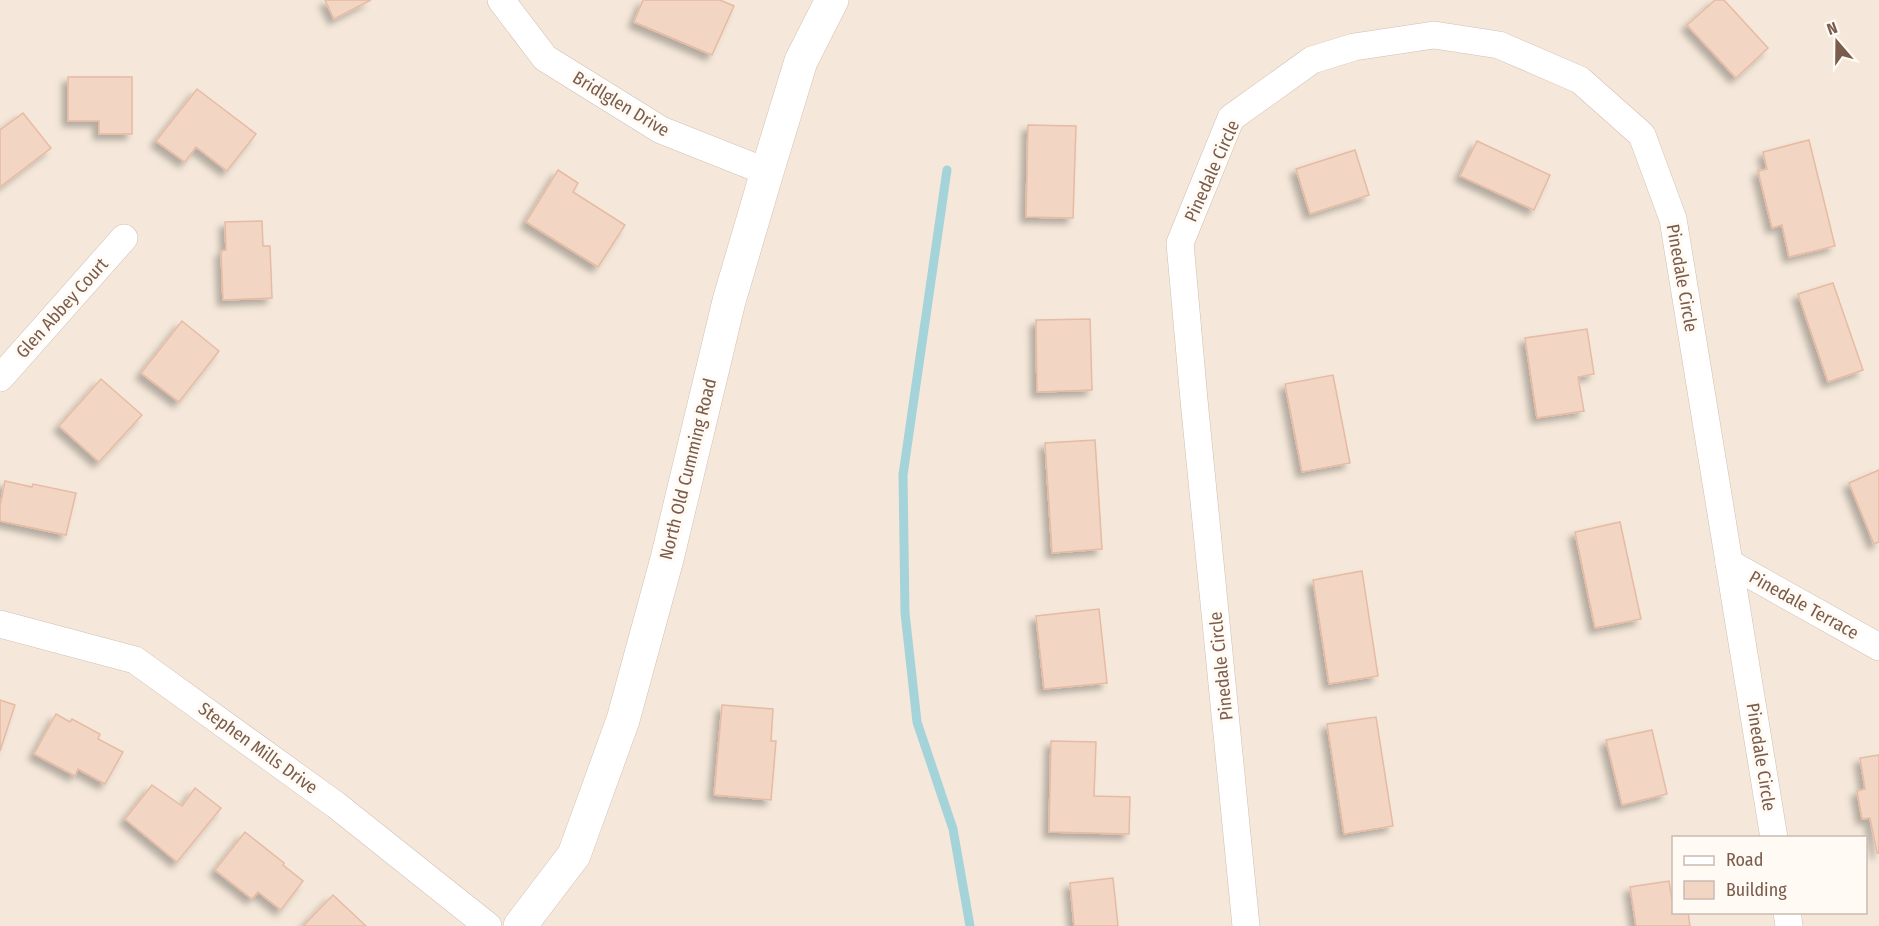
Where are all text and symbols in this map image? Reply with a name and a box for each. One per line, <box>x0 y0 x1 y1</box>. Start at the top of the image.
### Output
north arrow <box>1807 12 1867 72</box>
text: N <box>1824 18 1840 39</box>
street label: Bridlglen Drive <box>569 67 673 142</box>
street label: Pinedale Circle <box>1180 117 1244 225</box>
street label: Pinedale Circle <box>1662 222 1702 334</box>
street label: Glen Abbey Court <box>11 253 113 363</box>
street label: North Old Cumming Road <box>655 376 721 562</box>
street label: Pinedale Terrace <box>1745 566 1863 644</box>
street label: Pinedale Circle <box>1204 610 1238 721</box>
street label: Stephen Mills Drive <box>194 697 322 799</box>
street label: Pinedale Circle <box>1742 701 1780 813</box>
legend <box>1672 836 1867 914</box>
text: Road <box>1726 849 1763 871</box>
text: Building <box>1726 879 1787 901</box>

